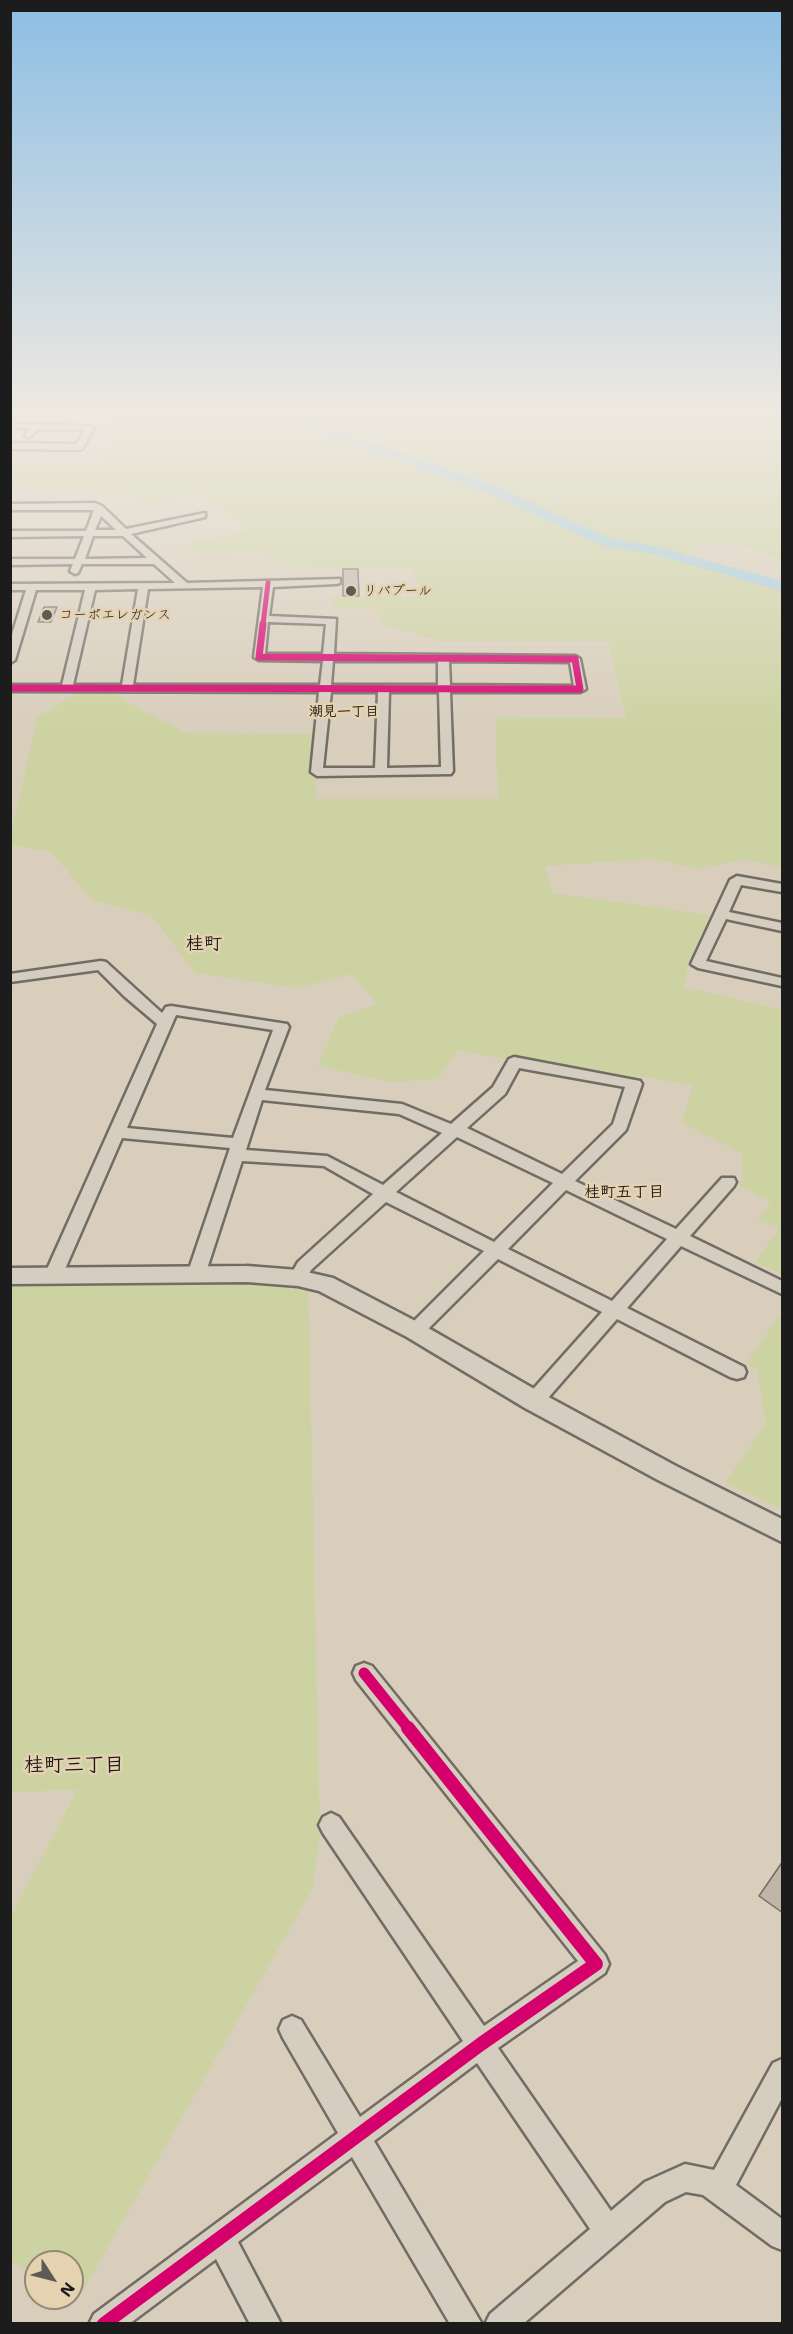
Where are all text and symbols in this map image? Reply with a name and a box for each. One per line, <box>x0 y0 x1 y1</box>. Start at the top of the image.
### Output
place label: リバプール <box>363 583 432 599</box>
marker: リバプール <box>344 584 358 598</box>
place label: コーポエレガンス <box>59 607 171 623</box>
marker: コーポエレガンス <box>40 608 54 622</box>
district label: 潮見一丁目 <box>309 704 379 720</box>
district label: 桂町 <box>186 933 222 955</box>
district label: 桂町五丁目 <box>584 1183 664 1203</box>
district label: 桂町三丁目 <box>24 1754 124 1778</box>
north arrow <box>24 2250 84 2310</box>
text: N <box>55 2278 80 2301</box>

